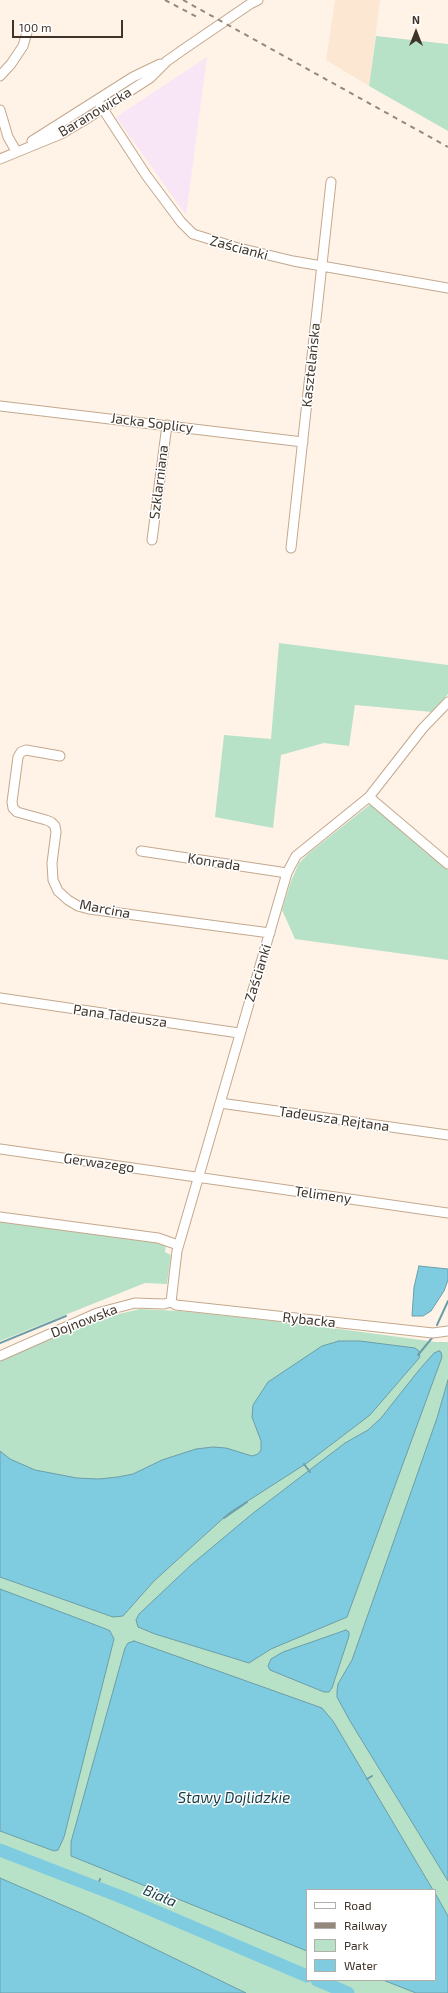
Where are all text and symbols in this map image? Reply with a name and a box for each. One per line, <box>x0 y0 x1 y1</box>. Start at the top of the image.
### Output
scale bar <box>14 12 125 38</box>
north arrow <box>396 12 436 52</box>
text: N <box>412 13 420 26</box>
text: 100 m <box>19 20 51 34</box>
street label: Baranowicka <box>55 84 135 140</box>
street label: Zaścianki <box>208 232 270 264</box>
street label: Kasztelańska <box>298 322 324 408</box>
street label: Jacka Soplicy <box>110 410 194 436</box>
street label: Szklarniana <box>146 444 172 520</box>
street label: Konrada <box>186 850 242 874</box>
street label: Marcina <box>78 896 132 922</box>
street label: Zaścianki <box>241 942 275 1004</box>
street label: Pana Tadeusza <box>72 1001 168 1031</box>
street label: Tadeusza Rejtana <box>278 1103 390 1135</box>
street label: Gerwazego <box>62 1150 136 1176</box>
street label: Telimeny <box>294 1183 352 1207</box>
street label: Dojnowska <box>48 1301 120 1341</box>
street label: Rybacka <box>282 1309 336 1331</box>
water label: Stawy Dojlidzkie <box>178 1789 290 1807</box>
water label: Biała <box>141 1881 179 1911</box>
legend <box>306 1889 436 1981</box>
text: Road <box>344 1898 372 1912</box>
text: Railway <box>344 1918 387 1932</box>
text: Park <box>344 1938 369 1952</box>
text: Water <box>344 1958 378 1972</box>

